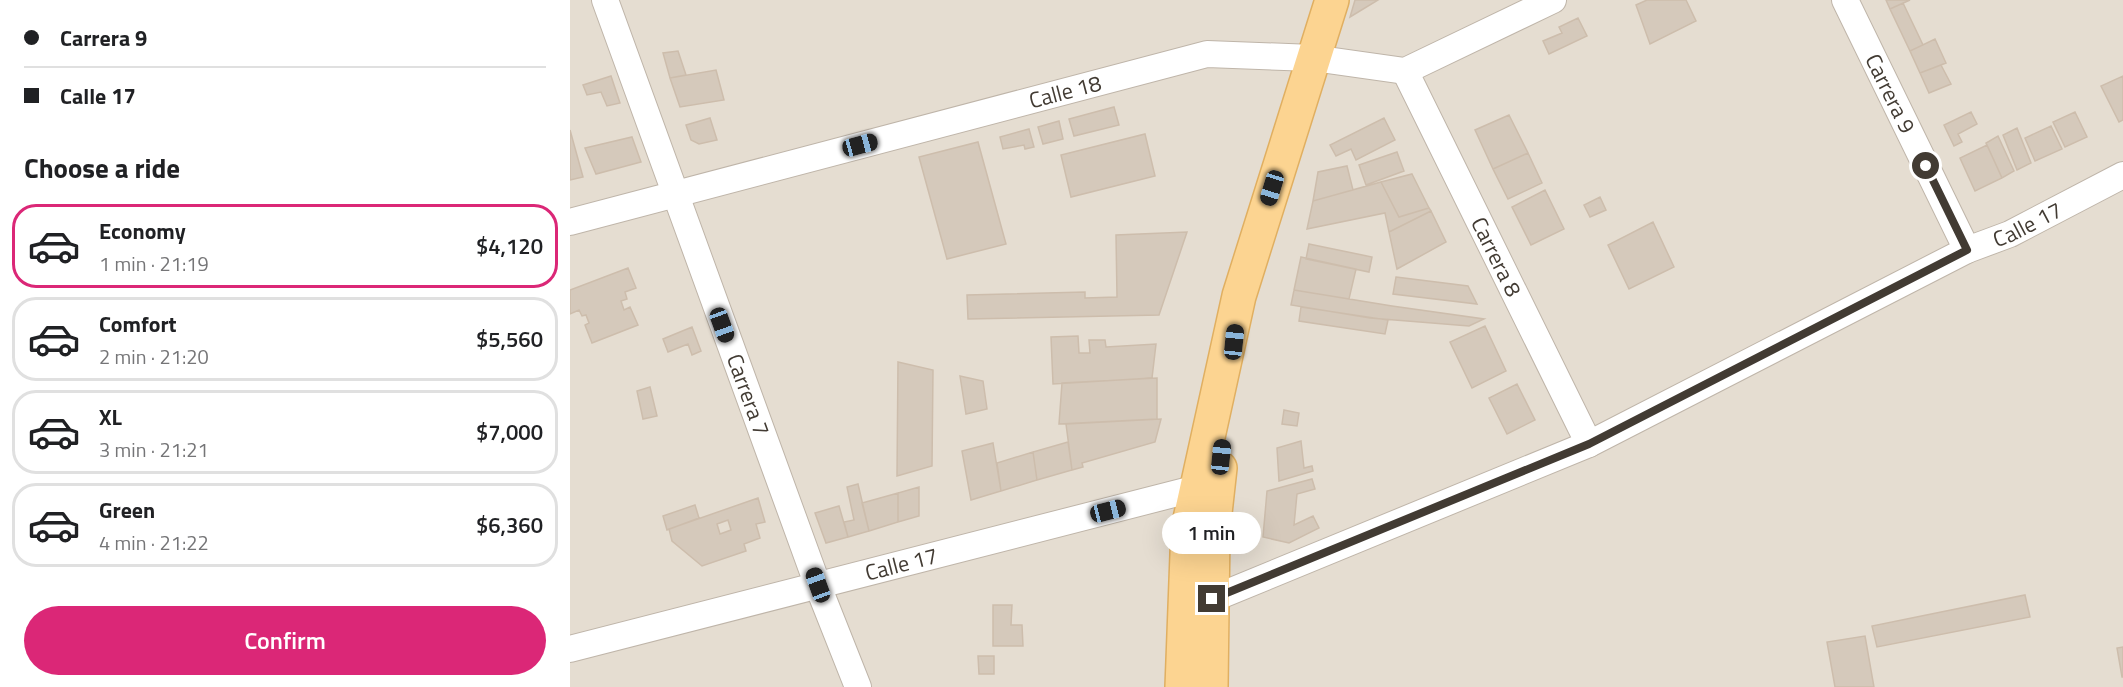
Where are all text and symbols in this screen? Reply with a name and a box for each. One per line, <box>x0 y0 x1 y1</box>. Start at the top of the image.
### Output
text: Carrera 9 <box>60 21 147 55</box>
street label: Carrera 9 <box>1857 48 1925 139</box>
street label: Calle 18 <box>1025 66 1105 117</box>
text: Calle 17 <box>60 79 136 113</box>
car <box>840 132 880 158</box>
text: Choose a ride <box>24 147 180 188</box>
route start <box>1912 152 1939 179</box>
car <box>1258 168 1286 208</box>
street label: Calle 17 <box>1988 193 2068 256</box>
street label: Carrera 8 <box>1463 211 1531 302</box>
text: Economy <box>99 214 186 248</box>
icon: car <box>27 219 81 273</box>
text: $4,120 <box>476 229 543 263</box>
text: 1 min · 21:19 <box>99 248 209 279</box>
car <box>707 305 737 345</box>
text: Comfort <box>99 307 177 341</box>
icon: car <box>27 312 81 366</box>
text: $5,560 <box>476 322 543 356</box>
car <box>1223 323 1245 361</box>
text: 2 min · 21:20 <box>99 341 209 372</box>
street label: Carrera 7 <box>718 349 779 440</box>
text: XL <box>99 400 122 434</box>
icon: car <box>27 405 81 459</box>
text: $7,000 <box>476 415 543 449</box>
text: 3 min · 21:21 <box>99 434 209 465</box>
car <box>1210 438 1232 476</box>
text: Green <box>99 493 155 527</box>
icon: car <box>27 498 81 552</box>
car <box>1088 498 1128 524</box>
text: $6,360 <box>476 508 543 542</box>
callout: 1 min <box>1162 512 1262 554</box>
text: 1 min <box>1187 517 1236 548</box>
text: 4 min · 21:22 <box>99 527 209 558</box>
street label: Calle 17 <box>861 538 941 590</box>
car <box>803 565 833 605</box>
route end <box>1198 585 1225 612</box>
button: Confirm <box>24 606 546 675</box>

